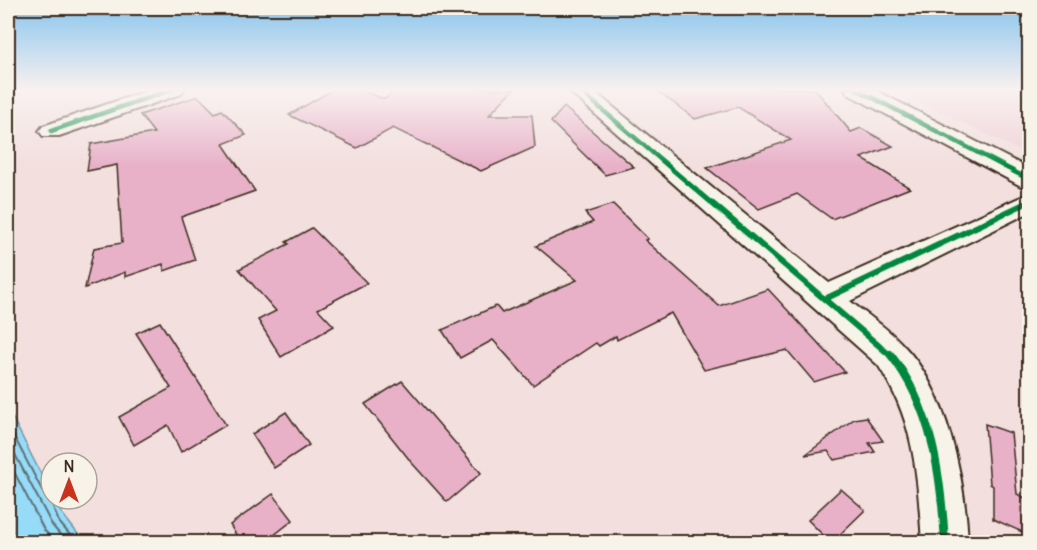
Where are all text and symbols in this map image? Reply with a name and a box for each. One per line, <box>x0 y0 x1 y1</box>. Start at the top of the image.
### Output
north arrow <box>39 451 99 511</box>
text: N <box>63 456 75 476</box>

